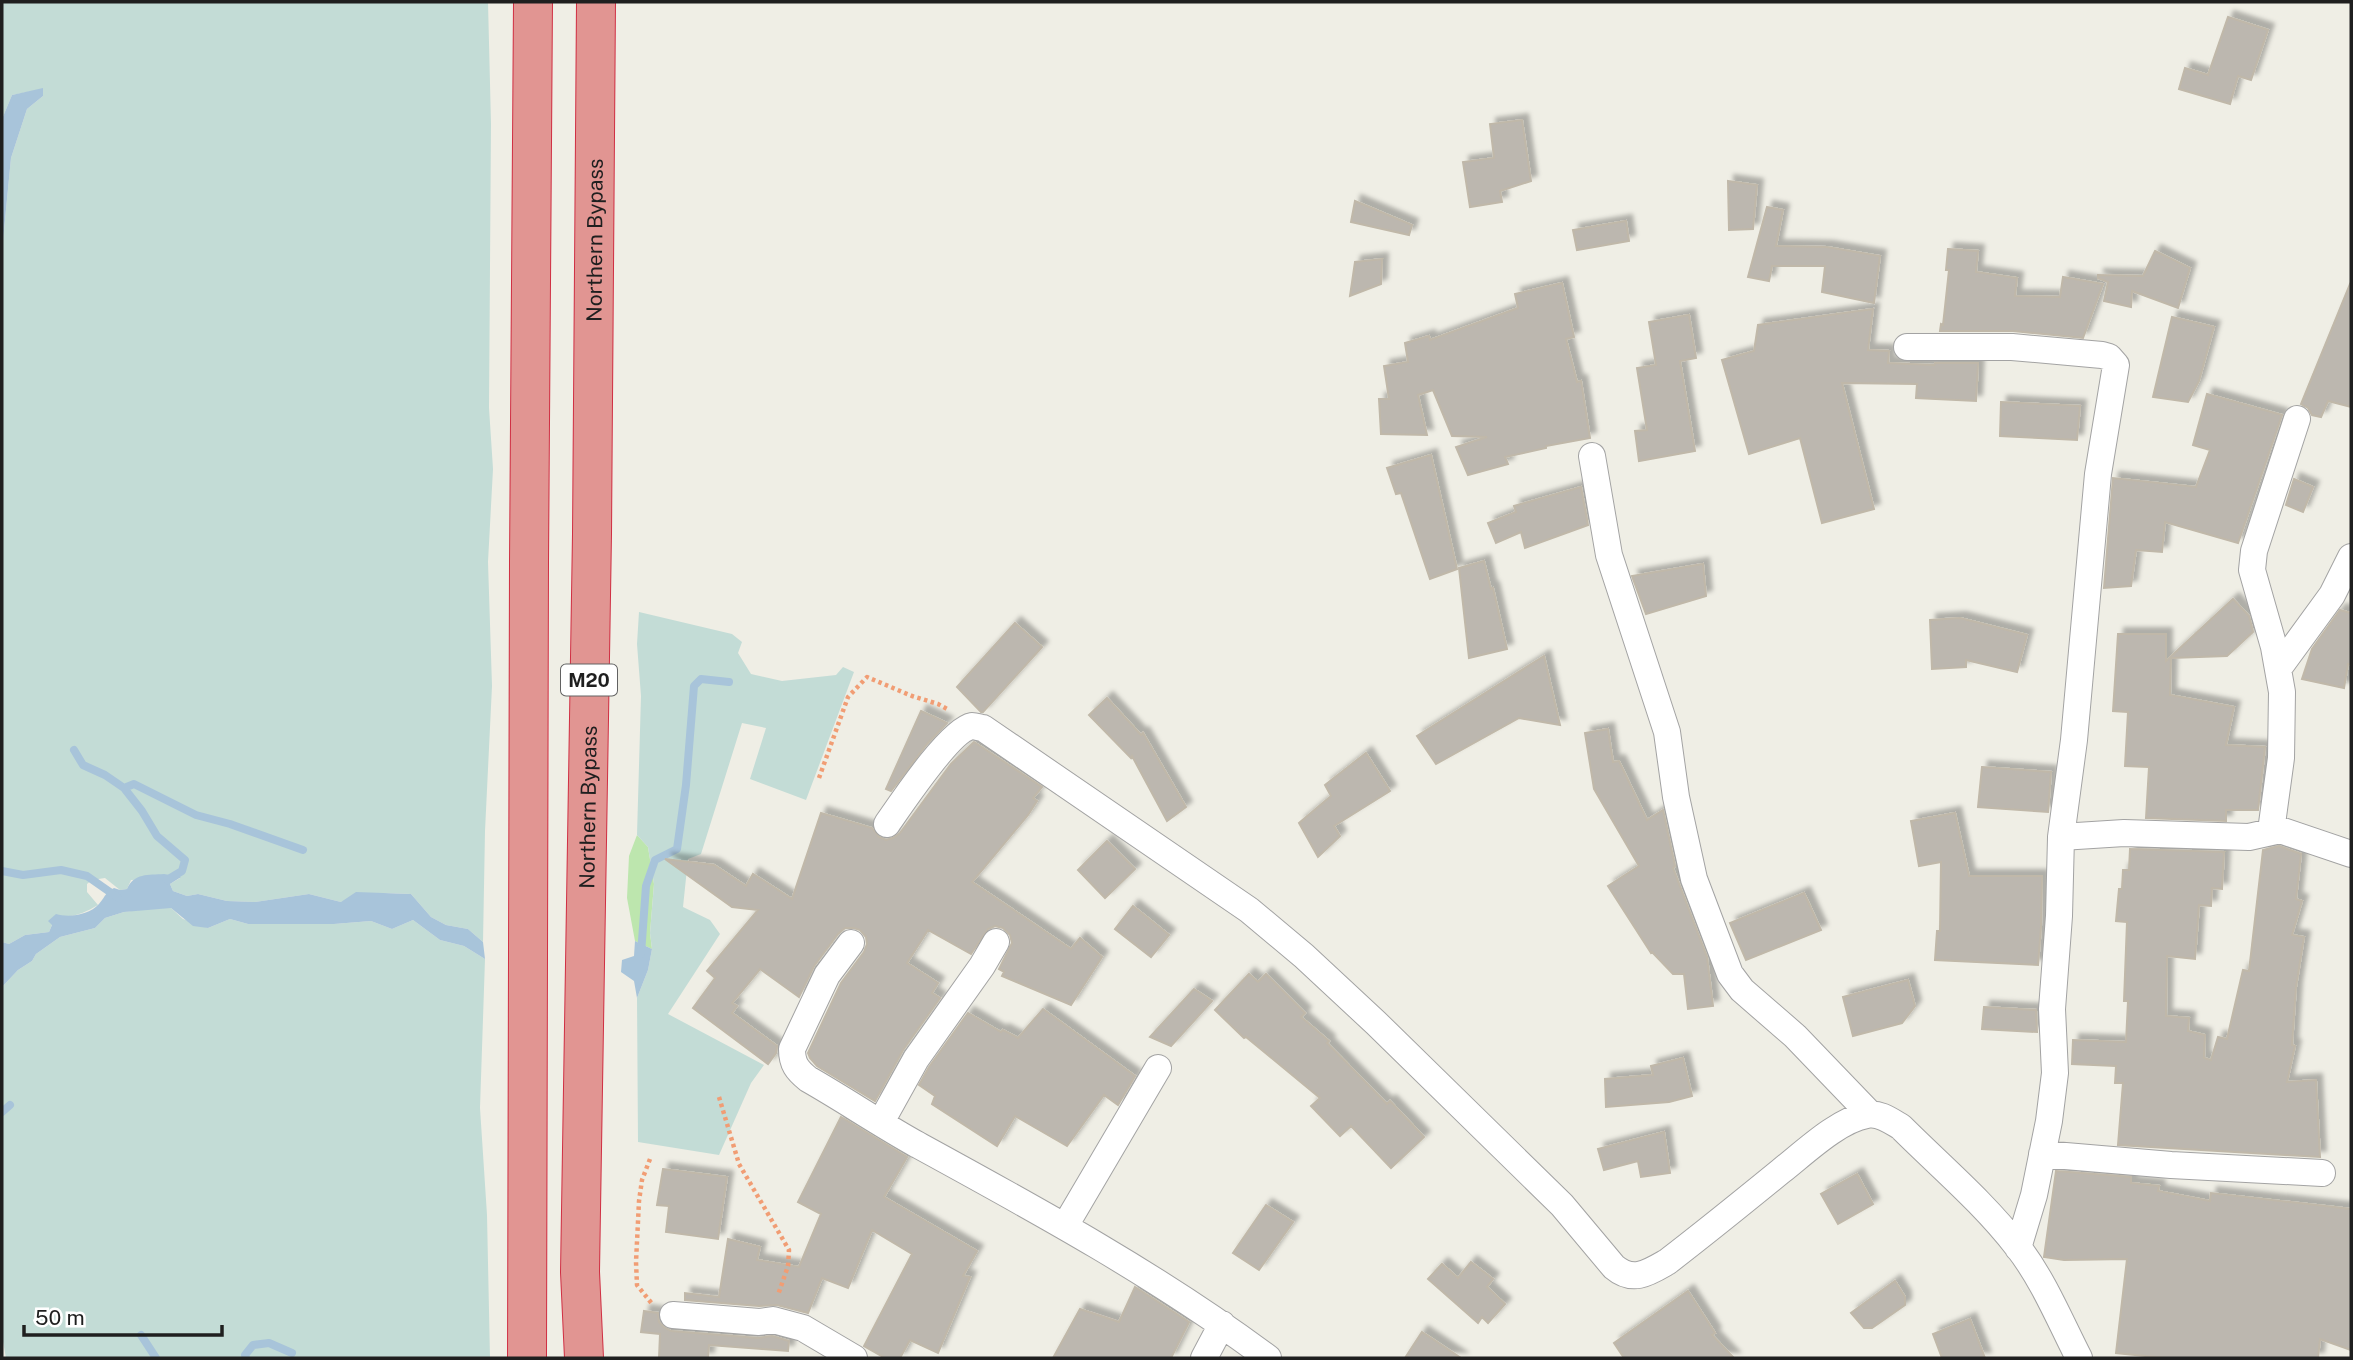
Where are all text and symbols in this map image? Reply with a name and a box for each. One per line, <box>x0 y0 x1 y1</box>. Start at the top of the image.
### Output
street label: Northern Bypass <box>581 158 607 322</box>
road number: M20 <box>561 664 617 695</box>
street label: Northern Bypass <box>574 725 601 889</box>
scale bar <box>24 1294 222 1338</box>
text: 50 m <box>35 1305 85 1330</box>

